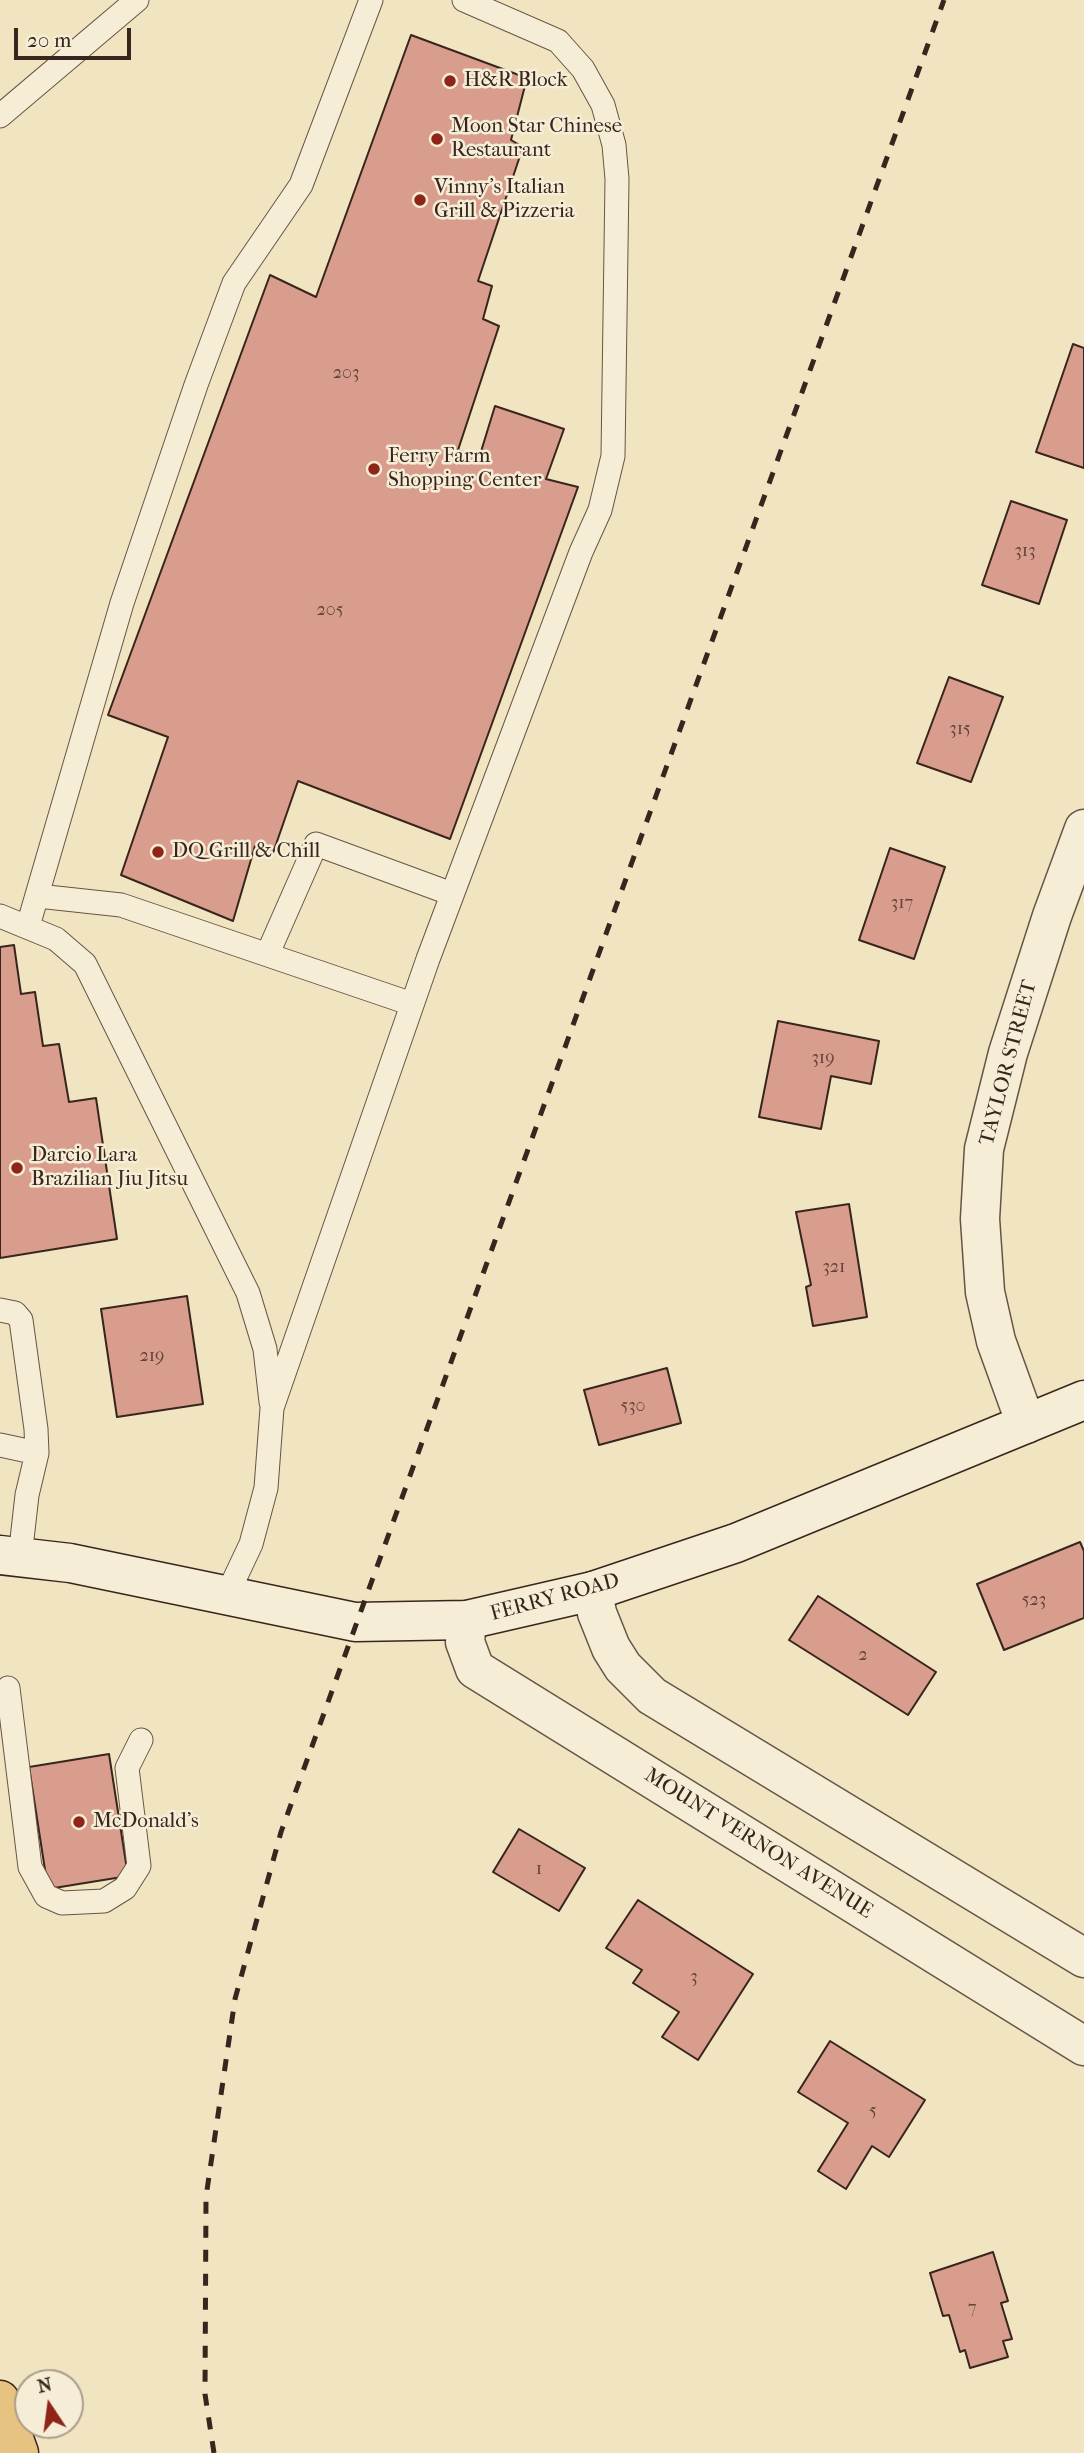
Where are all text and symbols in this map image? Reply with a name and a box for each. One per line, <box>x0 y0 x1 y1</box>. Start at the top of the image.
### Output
scale bar <box>18 14 135 58</box>
text: 20 m <box>27 28 71 52</box>
place label: H&R Block <box>464 68 568 94</box>
marker: H&R Block <box>442 73 458 89</box>
place label: Moon Star Chinese Restaurant <box>451 114 622 164</box>
marker: Moon Star Chinese Restaurant <box>429 131 445 147</box>
place label: Vinny's Italian Grill & Pizzeria <box>434 175 575 225</box>
marker: Vinny's Italian Grill & Pizzeria <box>412 192 428 208</box>
house number: 203 <box>333 363 359 385</box>
place label: Ferry Farm Shopping Center <box>388 444 541 494</box>
marker: Ferry Farm Shopping Center <box>366 461 382 477</box>
house number: 313 <box>1014 541 1036 563</box>
house number: 205 <box>317 600 343 622</box>
house number: 315 <box>949 719 971 741</box>
place label: DQ Grill & Chill <box>172 839 320 865</box>
marker: DQ Grill & Chill <box>150 844 166 860</box>
house number: 317 <box>891 893 913 915</box>
street label: TAYLOR STREET <box>975 978 1043 1148</box>
house number: 319 <box>811 1048 835 1070</box>
place label: Darcio Lara Brazilian Jiu Jitsu <box>31 1143 188 1193</box>
marker: Darcio Lara Brazilian Jiu Jitsu <box>9 1160 25 1176</box>
house number: 321 <box>822 1257 846 1279</box>
house number: 219 <box>139 1346 165 1368</box>
house number: 530 <box>620 1396 646 1418</box>
street label: FERRY ROAD <box>488 1569 622 1627</box>
house number: 523 <box>1022 1590 1046 1612</box>
house number: 2 <box>858 1645 868 1667</box>
street label: MOUNT VERNON AVENUE <box>639 1763 877 1925</box>
place label: McDonald's <box>93 1809 199 1835</box>
marker: McDonald's <box>71 1814 87 1830</box>
house number: 1 <box>536 1859 542 1881</box>
house number: 3 <box>690 1967 698 1989</box>
house number: 5 <box>869 2101 877 2123</box>
house number: 7 <box>968 2298 976 2320</box>
north arrow <box>14 2369 84 2439</box>
text: N <box>35 2373 54 2398</box>

